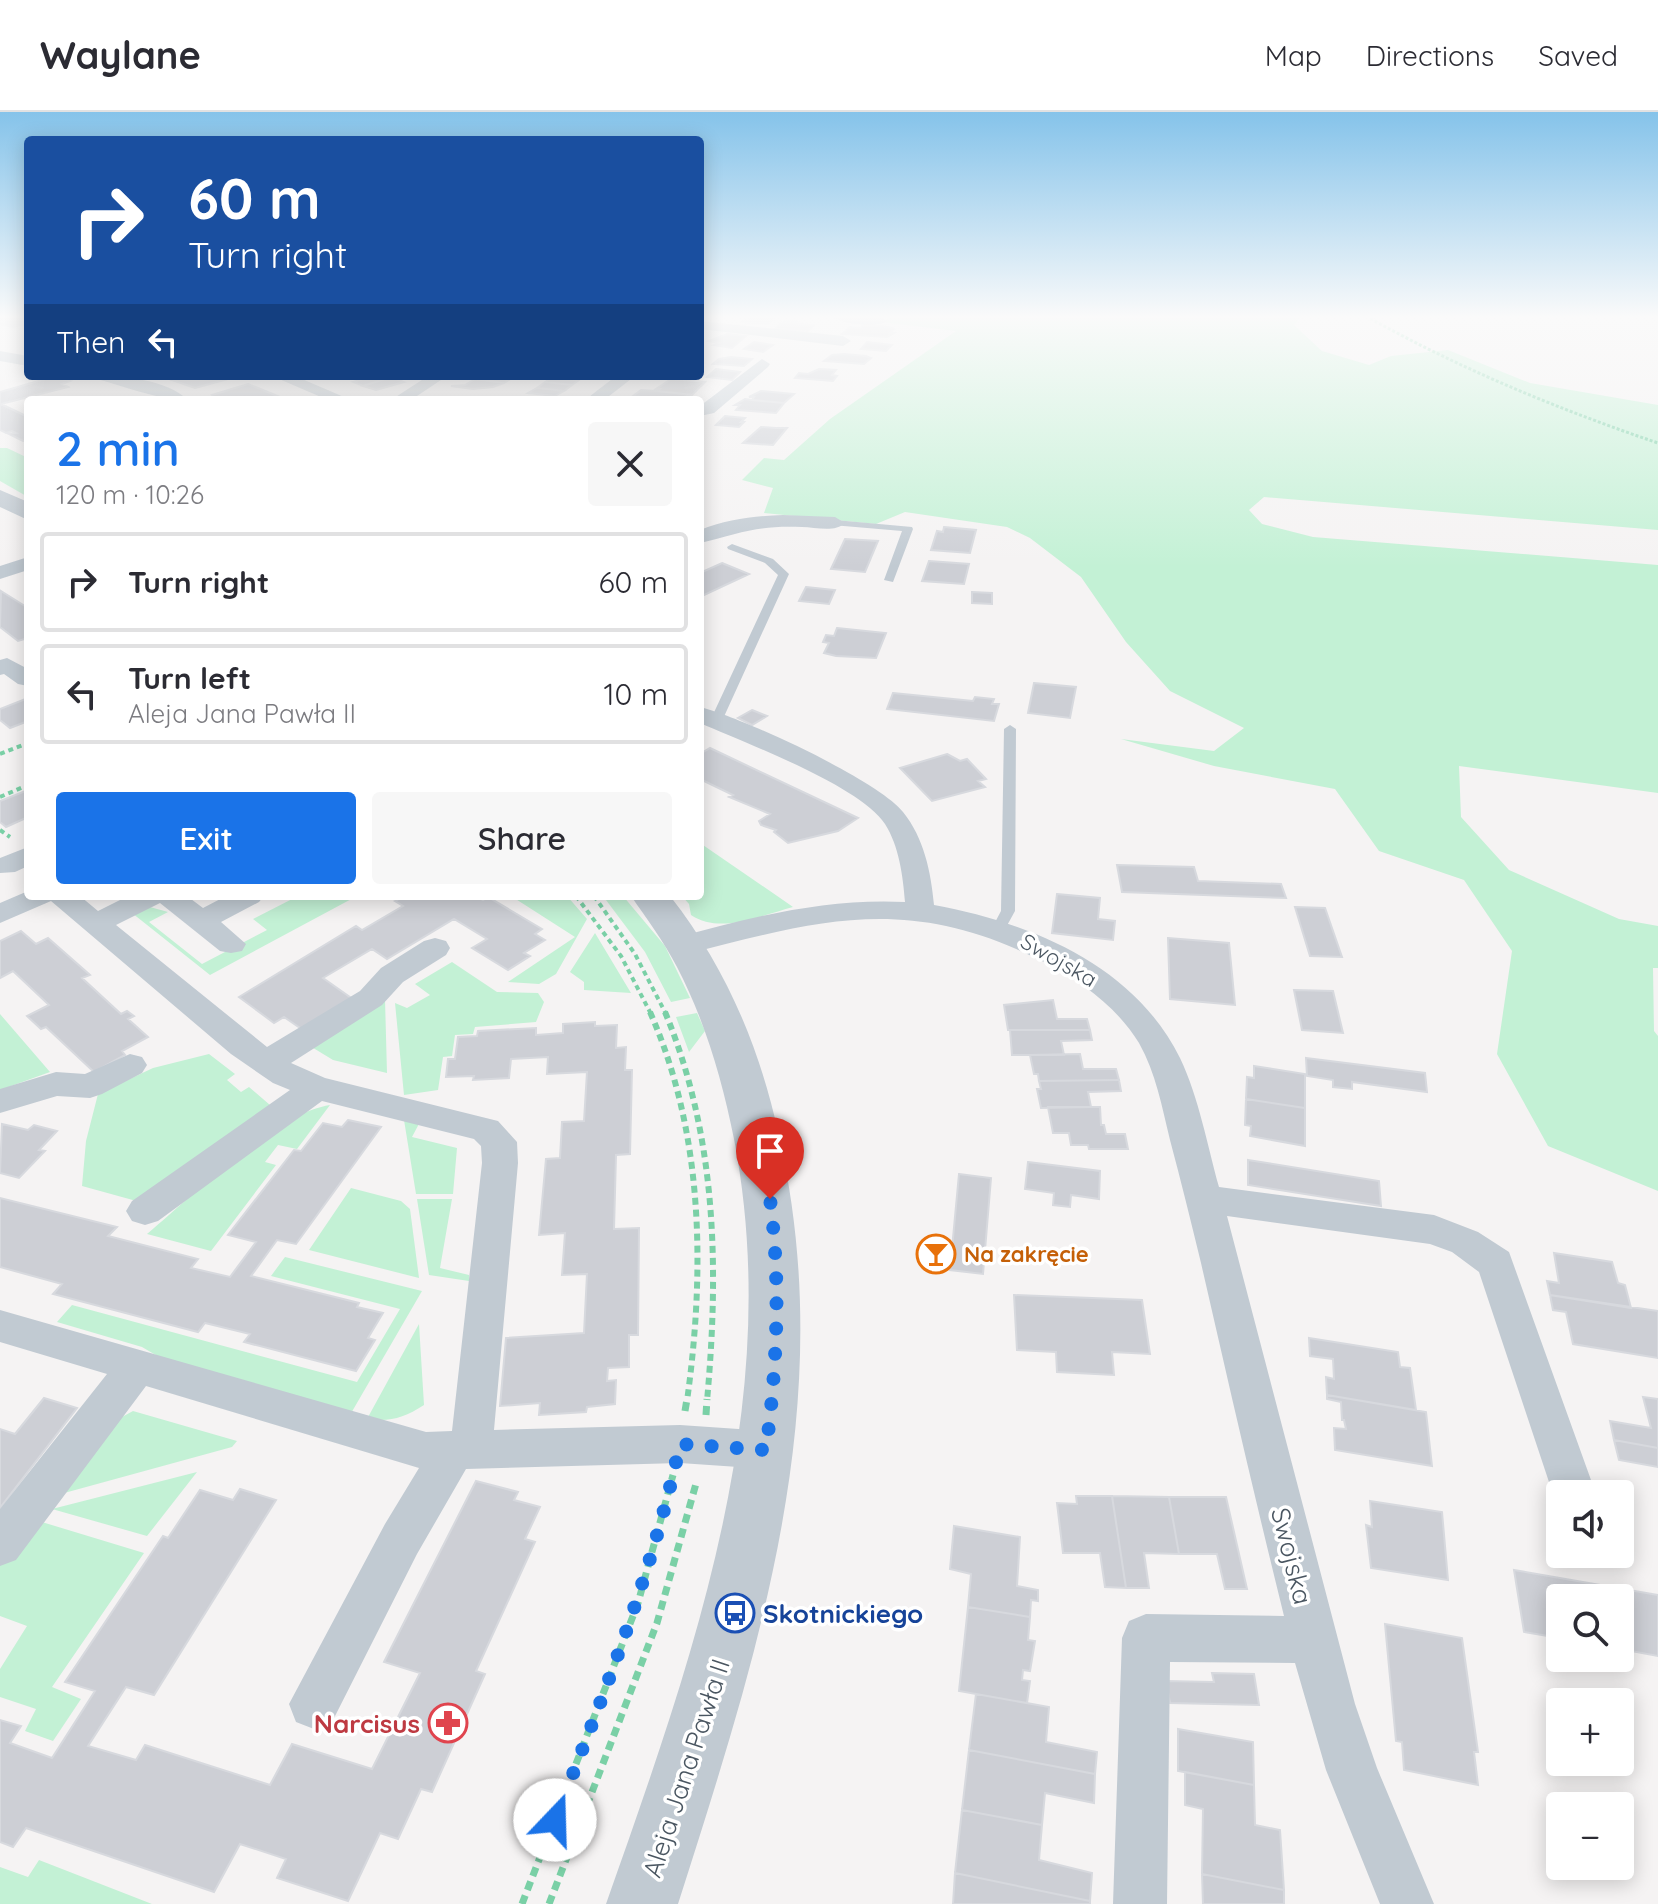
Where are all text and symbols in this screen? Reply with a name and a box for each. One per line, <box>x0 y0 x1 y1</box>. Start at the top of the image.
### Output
text: Waylane <box>40 31 201 79</box>
text: Map <box>1265 38 1322 73</box>
text: Directions <box>1366 38 1494 73</box>
text: Saved <box>1538 38 1618 73</box>
text: 60 m <box>188 163 321 233</box>
icon: right <box>56 168 160 272</box>
text: Turn right <box>188 232 347 277</box>
icon: left <box>141 320 185 364</box>
text: Then <box>56 323 125 361</box>
text: 2 min <box>56 418 180 478</box>
button: close <box>588 422 672 506</box>
text: 120 m · 10:26 <box>56 478 204 511</box>
icon: right <box>60 560 104 604</box>
text: Turn right <box>128 563 269 601</box>
text: 60 m <box>598 563 668 601</box>
text: Turn left <box>128 659 251 697</box>
icon: left <box>60 672 104 716</box>
text: 10 m <box>604 675 668 713</box>
text: Aleja Jana Pawła II <box>128 697 356 730</box>
button: Exit <box>56 792 356 884</box>
button: Share <box>372 792 672 884</box>
street label: Swojska <box>1016 927 1102 993</box>
pin <box>736 1117 804 1199</box>
icon: arrive <box>748 1129 792 1173</box>
bar icon: Na zakręcie <box>915 1233 957 1275</box>
place label: Na zakręcie <box>964 1240 1089 1268</box>
map controls <box>1546 1480 1634 1880</box>
button: sound <box>1546 1480 1634 1568</box>
street label: Swojska <box>1264 1504 1320 1608</box>
button: search <box>1546 1584 1634 1672</box>
bus stop icon: Skotnickiego <box>714 1592 756 1634</box>
place label: Skotnickiego <box>763 1597 923 1630</box>
street label: Aleja Jana Pawła II <box>635 1654 737 1882</box>
button: + <box>1546 1688 1634 1776</box>
pharmacy icon: Narcisus <box>427 1702 469 1744</box>
place label: Narcisus <box>314 1707 420 1740</box>
position arrow <box>513 1778 597 1862</box>
button: − <box>1546 1792 1634 1880</box>

